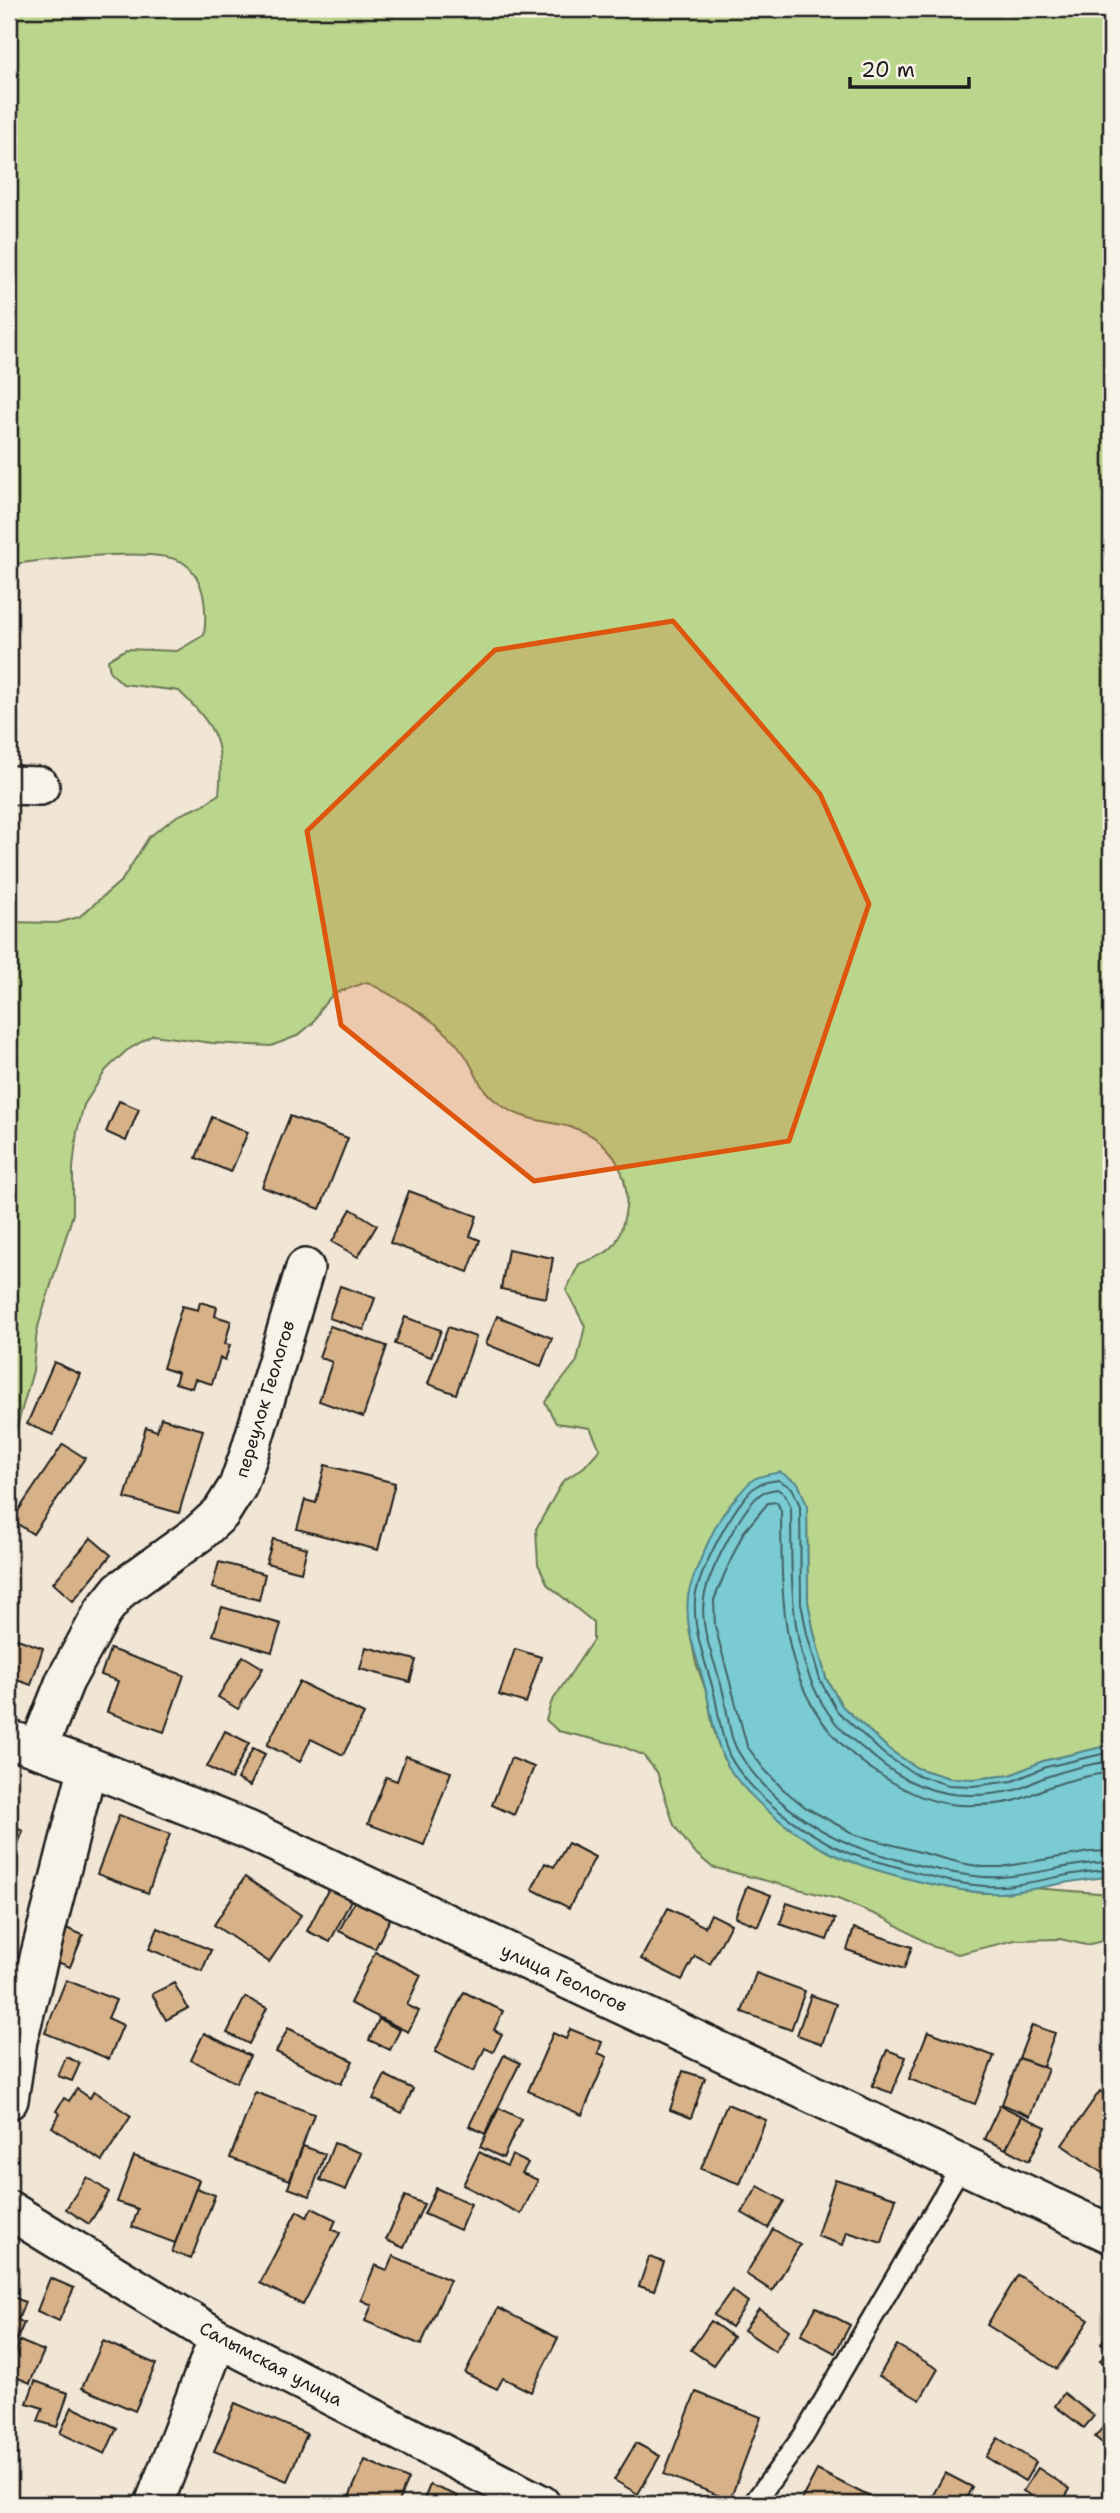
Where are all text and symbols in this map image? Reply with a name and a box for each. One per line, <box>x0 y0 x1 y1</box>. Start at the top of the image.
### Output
scale bar <box>850 46 970 90</box>
text: 20 m <box>861 56 915 84</box>
street label: переулок Геологов <box>230 1317 300 1481</box>
street label: улица Геологов <box>497 1938 631 2018</box>
street label: Салымская улица <box>195 2316 347 2412</box>

